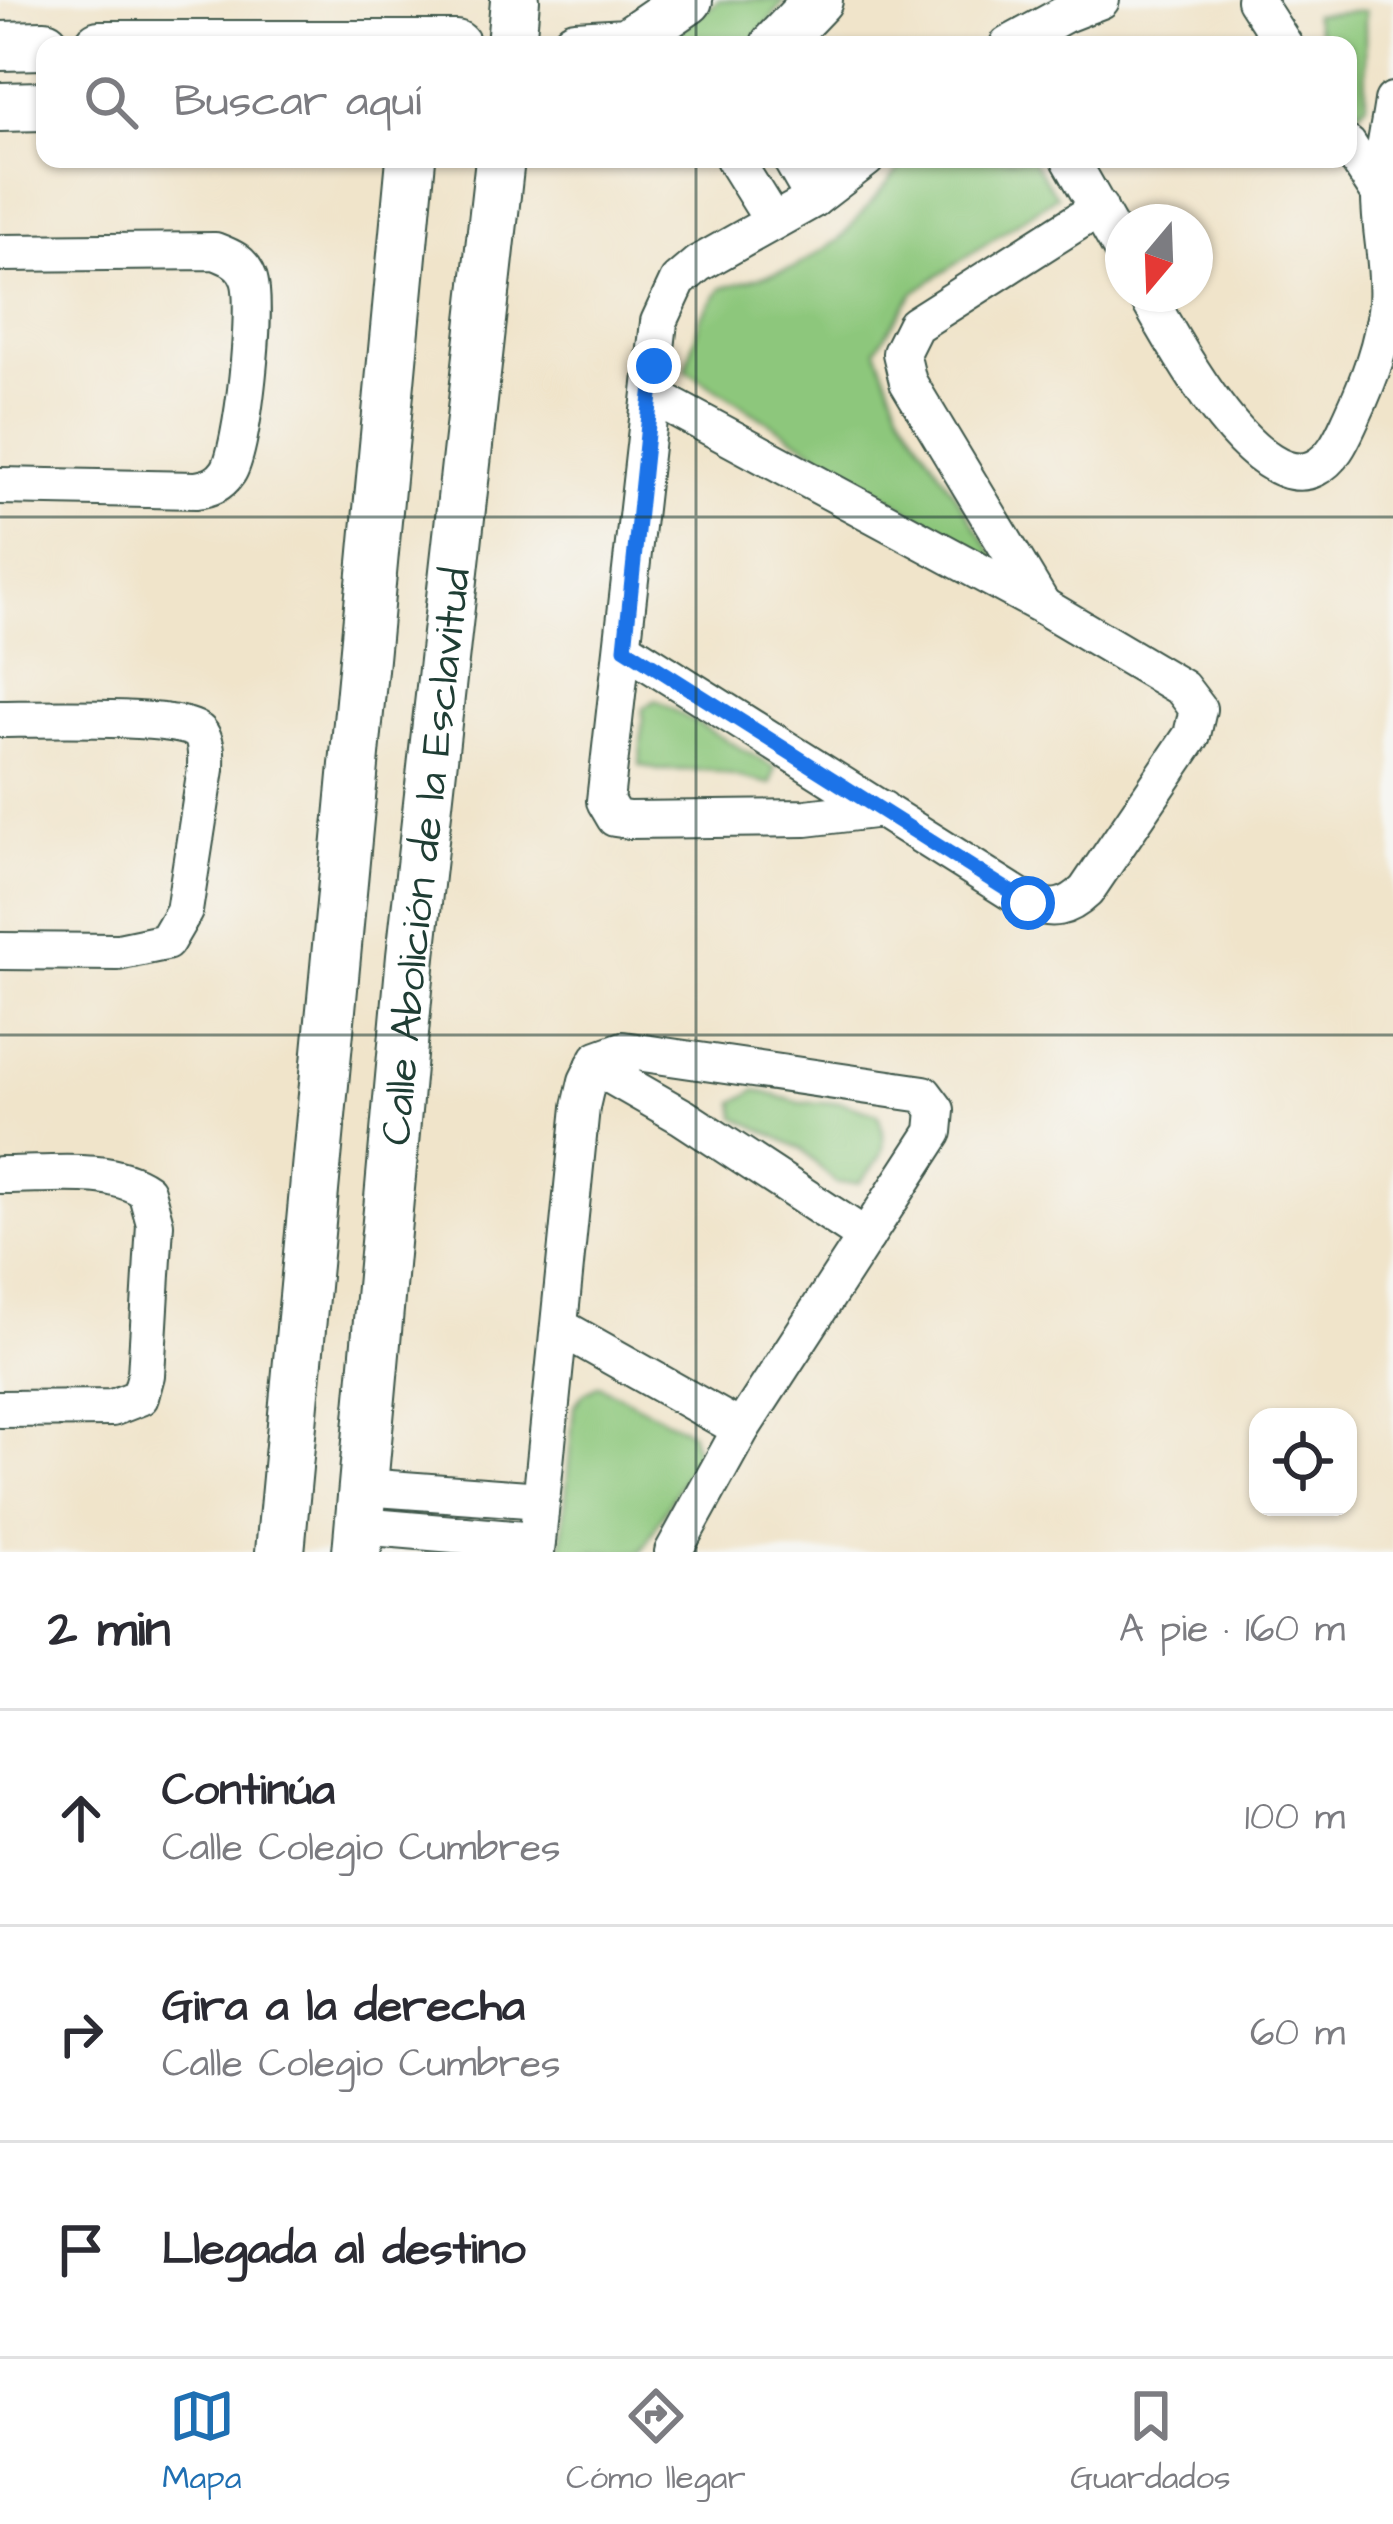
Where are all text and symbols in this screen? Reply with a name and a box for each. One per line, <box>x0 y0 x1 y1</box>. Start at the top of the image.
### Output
search box <box>36 36 1357 168</box>
icon: search <box>78 69 144 135</box>
text: Buscar aquí <box>174 71 421 133</box>
north arrow <box>1105 204 1213 312</box>
route end <box>627 339 681 393</box>
street label: Calle Abolición de la Esclavitud <box>368 565 486 1147</box>
route start <box>1001 876 1055 930</box>
map controls <box>1249 1408 1357 1516</box>
button: locate <box>1249 1408 1357 1516</box>
text: 2 min <box>48 1595 171 1666</box>
text: A pie · 160 m <box>1119 1603 1345 1657</box>
text: Continúa <box>162 1760 335 1822</box>
icon: ahead <box>48 1785 114 1851</box>
text: 100 m <box>1245 1791 1345 1845</box>
text: Calle Colegio Cumbres <box>162 1822 561 1876</box>
text: Gira a la derecha <box>162 1976 525 2038</box>
icon: right <box>48 2001 114 2067</box>
text: 60 m <box>1250 2007 1345 2061</box>
text: Calle Colegio Cumbres <box>162 2038 561 2092</box>
icon: arrive <box>48 2217 114 2283</box>
text: Llegada al destino <box>162 2219 525 2281</box>
tab: Mapa <box>162 2383 242 2501</box>
tab: Cómo llegar <box>566 2383 746 2501</box>
tab: Guardados <box>1070 2383 1231 2501</box>

